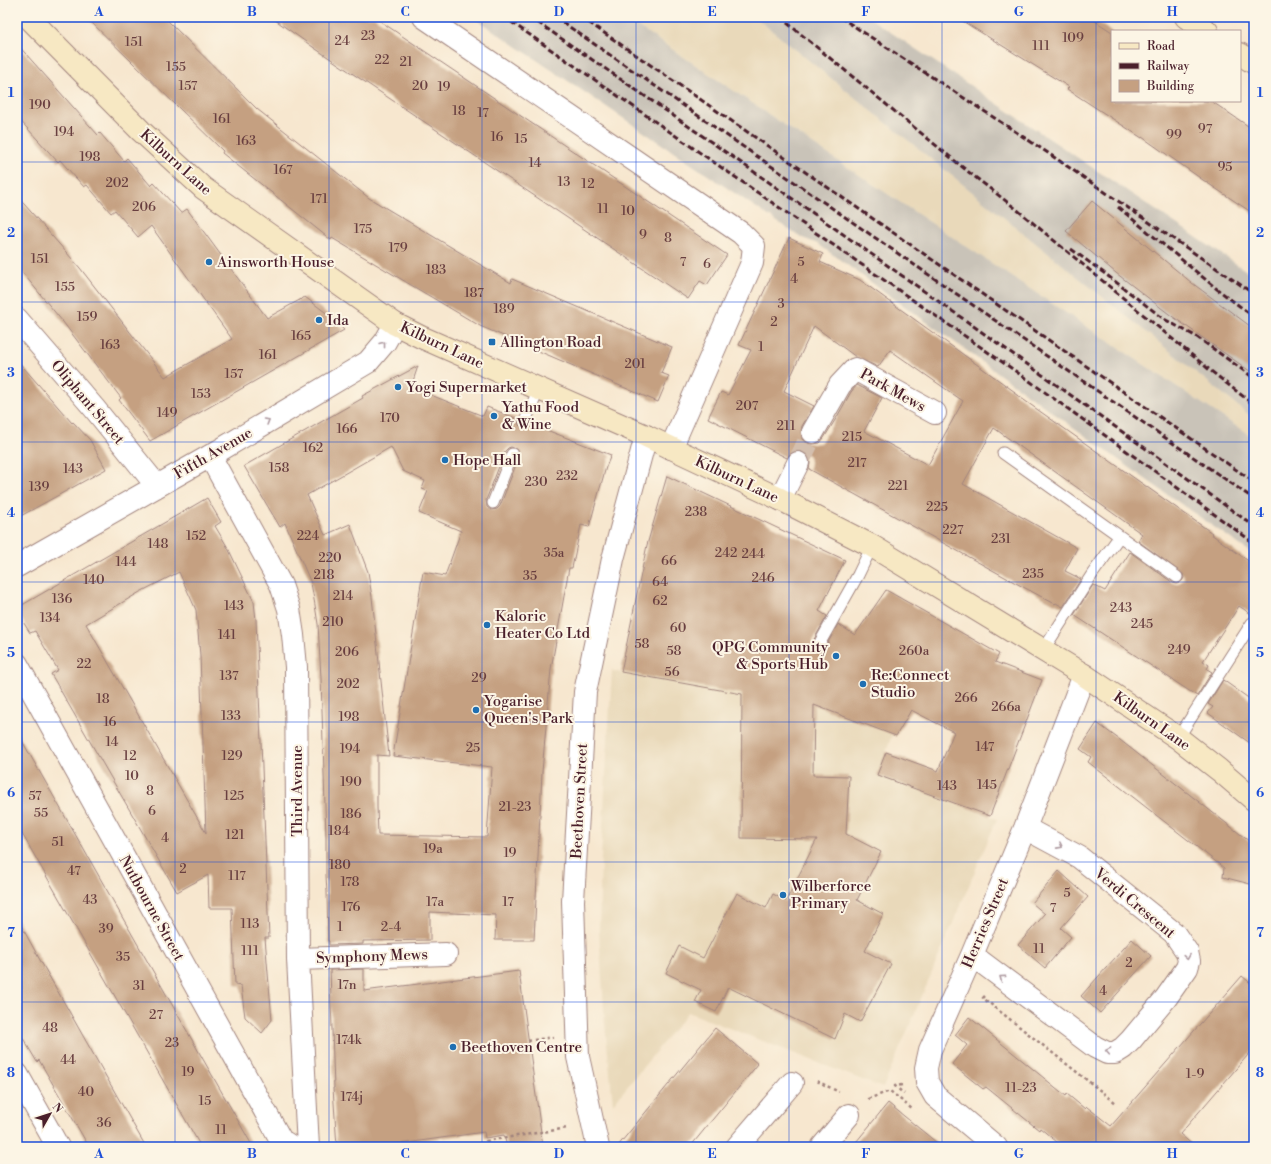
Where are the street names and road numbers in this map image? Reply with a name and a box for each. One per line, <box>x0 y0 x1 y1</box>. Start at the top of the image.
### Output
street label: Kilburn Lane <box>136 125 216 200</box>
street label: Kilburn Lane <box>397 318 487 373</box>
street label: Oliphant Street <box>47 356 129 449</box>
street label: Park Mews <box>857 365 929 416</box>
street label: Fifth Avenue <box>171 423 256 484</box>
street label: Kilburn Lane <box>692 452 782 507</box>
street label: Kilburn Lane <box>1109 688 1194 755</box>
street label: Beethoven Street <box>567 742 592 860</box>
street label: Third Avenue <box>288 745 307 837</box>
street label: Nutbourne Street <box>115 852 189 965</box>
street label: Verdi Crescent <box>1089 863 1180 943</box>
street label: Herries Street <box>958 875 1013 971</box>
street label: Symphony Mews <box>316 945 428 968</box>

